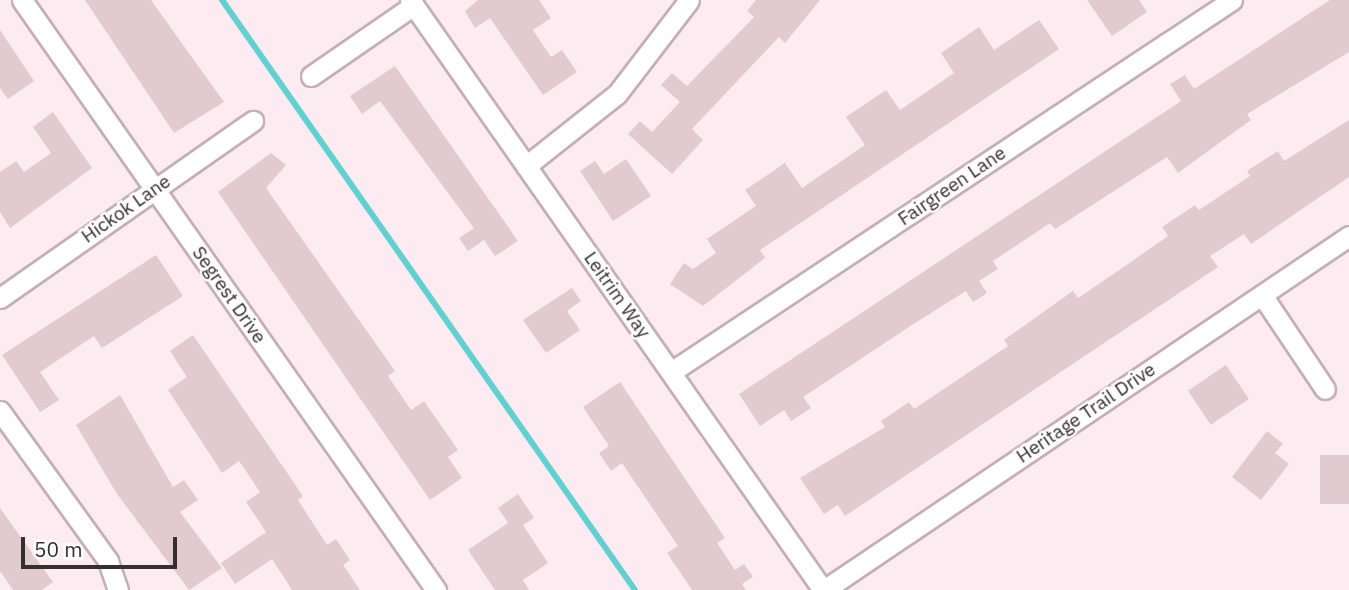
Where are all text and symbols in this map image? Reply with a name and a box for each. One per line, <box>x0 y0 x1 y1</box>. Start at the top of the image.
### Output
street label: Fairgreen Lane <box>894 142 1010 230</box>
street label: Hickok Lane <box>77 170 175 248</box>
street label: Segrest Drive <box>187 242 271 348</box>
street label: Leitrim Way <box>579 247 655 343</box>
street label: Heritage Trail Drive <box>1012 358 1160 468</box>
scale bar <box>24 524 180 568</box>
text: 50 m <box>34 535 83 563</box>

